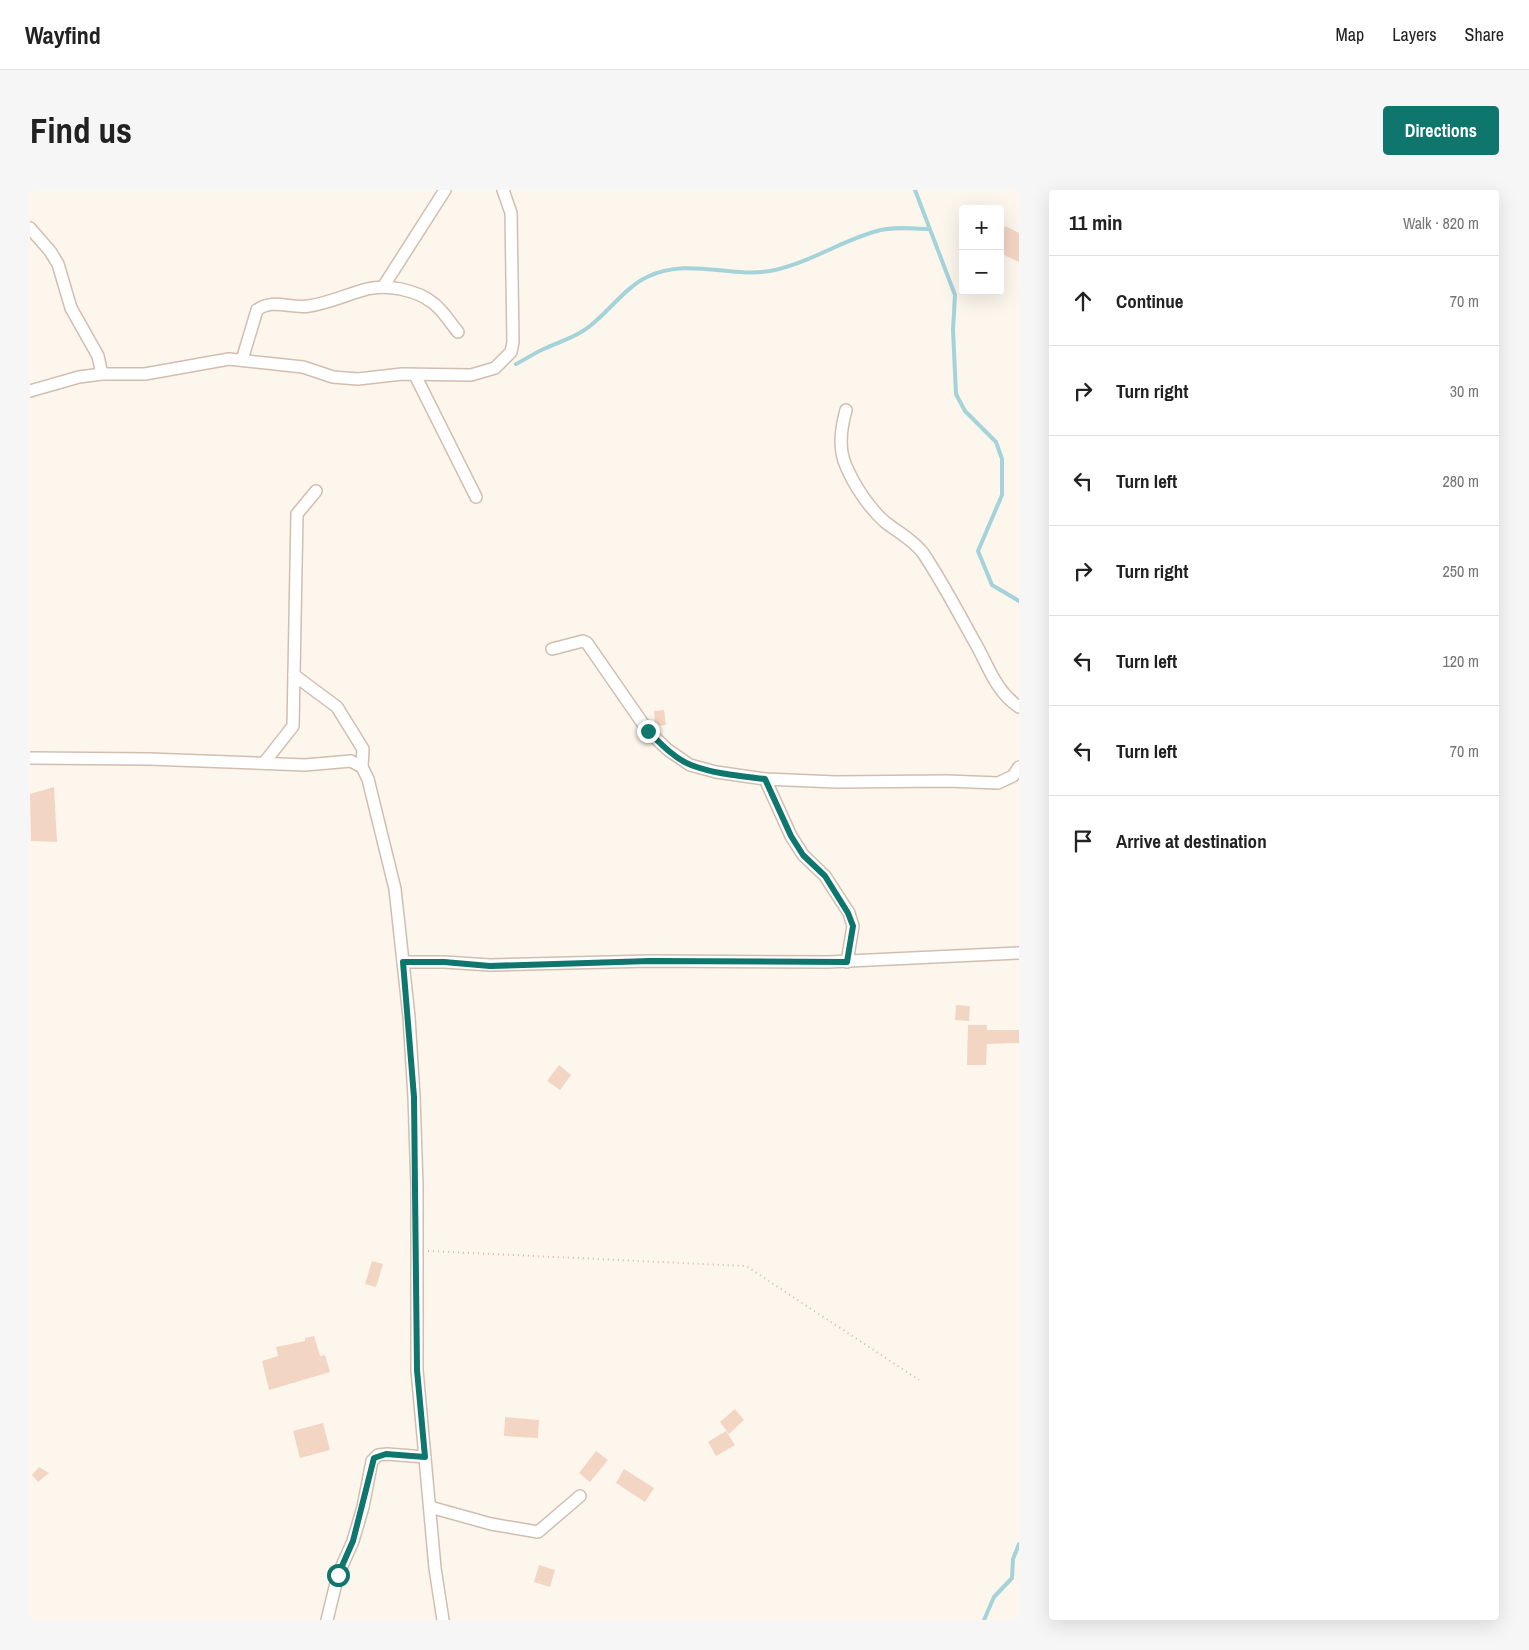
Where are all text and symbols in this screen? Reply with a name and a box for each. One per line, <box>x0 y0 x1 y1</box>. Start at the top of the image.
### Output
text: Wayfind <box>25 19 101 51</box>
text: Map <box>1336 22 1364 47</box>
text: Layers <box>1392 22 1437 47</box>
text: Share <box>1465 22 1504 47</box>
button: Directions <box>1383 106 1499 155</box>
text: Find us <box>30 107 132 154</box>
map controls <box>959 205 1004 295</box>
button: + <box>959 205 1004 250</box>
text: 11 min <box>1069 208 1123 237</box>
text: Walk · 820 m <box>1403 212 1479 234</box>
button: − <box>959 250 1004 295</box>
icon: ahead <box>1069 287 1097 315</box>
text: Continue <box>1116 288 1184 314</box>
text: 70 m <box>1450 290 1479 312</box>
icon: right <box>1069 377 1097 405</box>
text: Turn right <box>1116 378 1188 404</box>
text: 30 m <box>1450 380 1479 402</box>
icon: left <box>1069 467 1097 495</box>
text: Turn left <box>1116 468 1177 494</box>
text: 280 m <box>1443 470 1479 492</box>
icon: right <box>1069 557 1097 585</box>
text: Turn right <box>1116 558 1188 584</box>
text: 250 m <box>1443 560 1479 582</box>
icon: left <box>1069 647 1097 675</box>
text: Turn left <box>1116 648 1177 674</box>
text: 120 m <box>1443 650 1479 672</box>
route end <box>637 720 660 743</box>
icon: left <box>1069 737 1097 765</box>
text: Turn left <box>1116 738 1177 764</box>
text: 70 m <box>1450 740 1479 762</box>
icon: arrive <box>1069 827 1097 855</box>
text: Arrive at destination <box>1116 828 1267 854</box>
route start <box>327 1564 350 1587</box>

